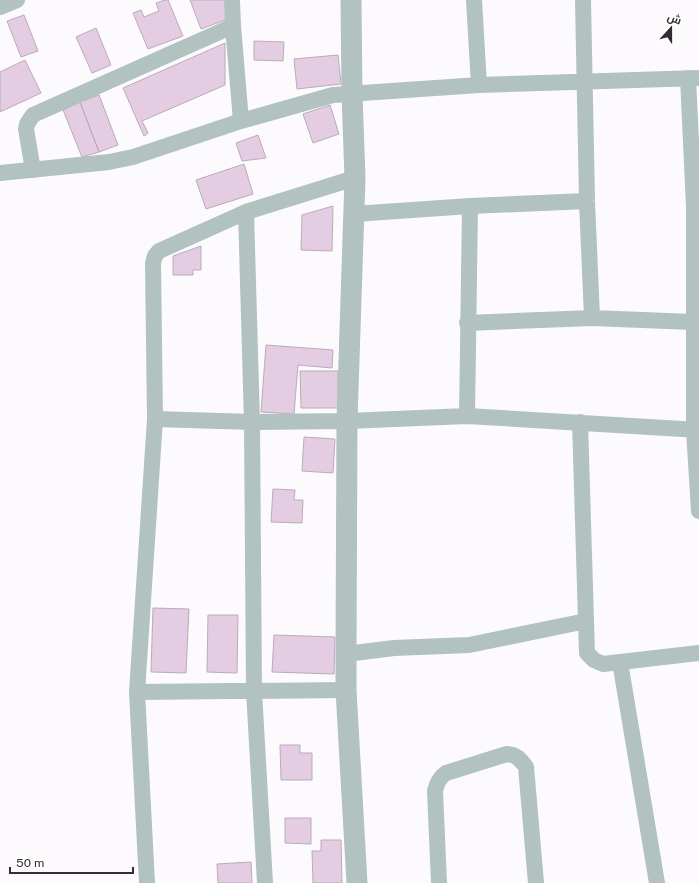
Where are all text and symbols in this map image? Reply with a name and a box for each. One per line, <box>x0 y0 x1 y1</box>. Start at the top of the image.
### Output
north arrow <box>651 8 691 48</box>
text: ش <box>665 11 683 28</box>
scale bar <box>10 849 133 875</box>
text: 50 m <box>16 856 44 870</box>

